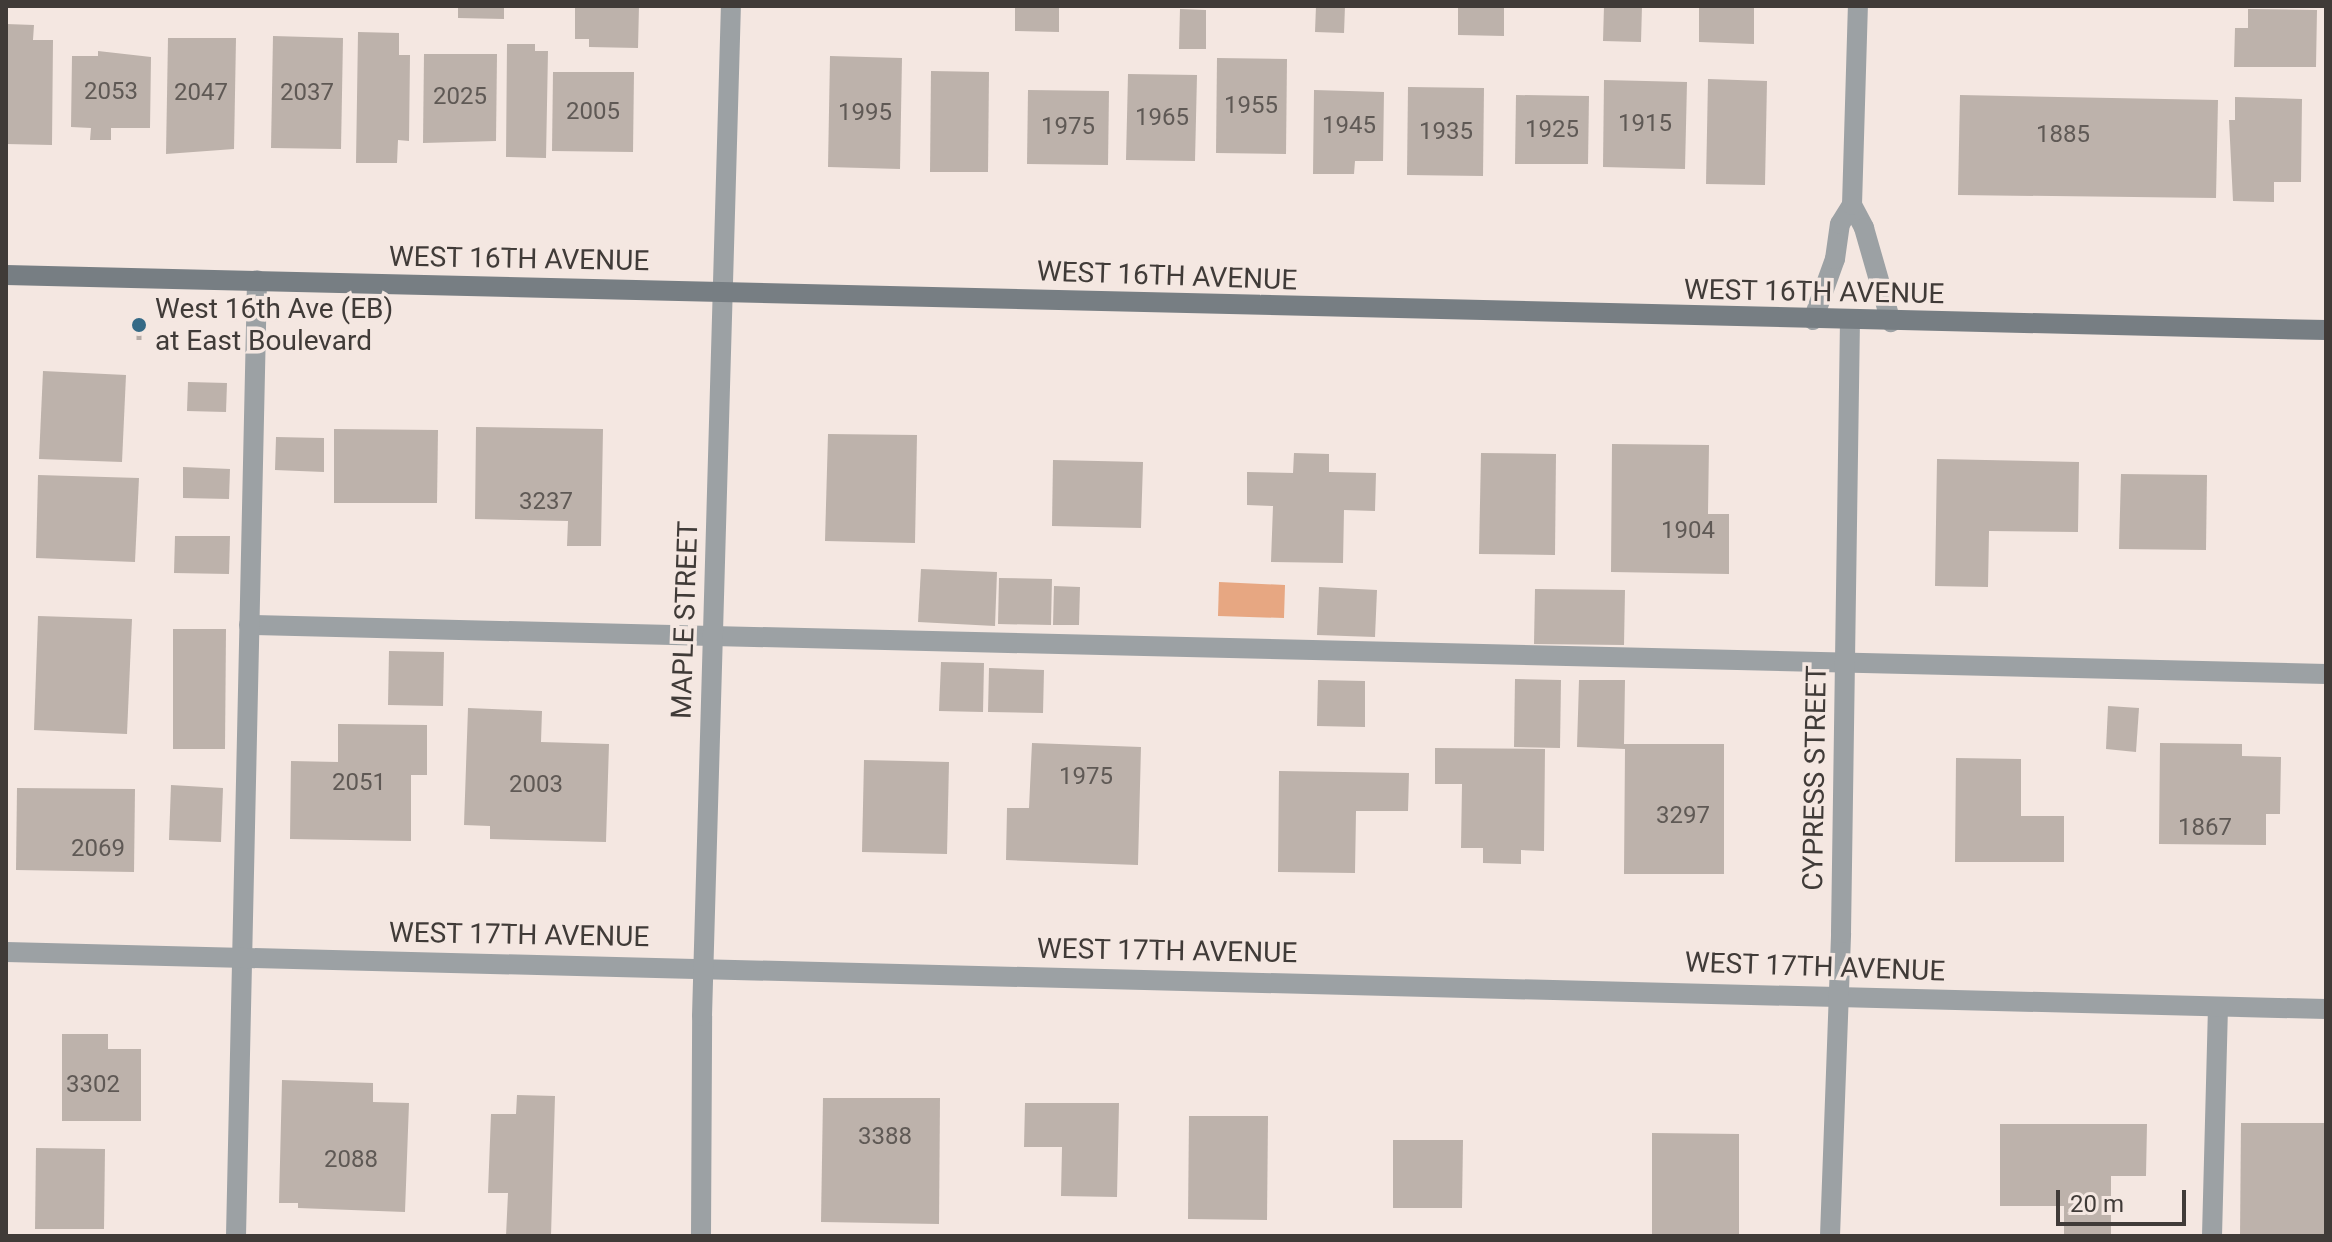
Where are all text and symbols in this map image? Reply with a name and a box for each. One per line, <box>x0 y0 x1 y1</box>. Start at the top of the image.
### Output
house number: 2053 <box>84 78 138 106</box>
house number: 2047 <box>174 79 228 107</box>
house number: 2037 <box>280 79 334 107</box>
house number: 2025 <box>433 83 487 111</box>
house number: 1955 <box>1224 92 1278 120</box>
house number: 2005 <box>566 98 620 126</box>
house number: 1995 <box>838 99 892 127</box>
house number: 1965 <box>1135 104 1189 132</box>
house number: 1915 <box>1618 110 1672 138</box>
house number: 1945 <box>1322 112 1376 140</box>
house number: 1975 <box>1041 113 1095 141</box>
house number: 1925 <box>1525 116 1579 144</box>
house number: 1935 <box>1419 118 1473 146</box>
house number: 1885 <box>2036 121 2090 149</box>
street label: WEST 16TH AVENUE <box>388 240 650 278</box>
street label: WEST 16TH AVENUE <box>1036 255 1298 297</box>
street label: WEST 16TH AVENUE <box>1683 273 1945 311</box>
place label: West 16th Ave (EB) at East Boulevard <box>155 292 393 358</box>
marker: West 16th Ave (EB) at East Boulevard <box>130 316 148 334</box>
house number: 3237 <box>519 488 573 516</box>
house number: 1904 <box>1661 517 1715 545</box>
street label: MAPLE STREET <box>665 520 705 720</box>
street label: CYPRESS STREET <box>1796 665 1834 891</box>
house number: 1975 <box>1059 763 1113 791</box>
house number: 2051 <box>332 769 386 797</box>
house number: 2003 <box>509 771 563 799</box>
house number: 3297 <box>1656 802 1710 830</box>
house number: 1867 <box>2178 814 2232 842</box>
house number: 2069 <box>71 835 125 863</box>
street label: WEST 17TH AVENUE <box>388 916 650 954</box>
street label: WEST 17TH AVENUE <box>1036 932 1298 970</box>
street label: WEST 17TH AVENUE <box>1684 946 1946 988</box>
house number: 3302 <box>66 1071 120 1099</box>
house number: 3388 <box>858 1123 912 1151</box>
house number: 2088 <box>324 1146 378 1174</box>
scale bar <box>2060 1174 2190 1224</box>
text: 20 m <box>2070 1190 2124 1218</box>

